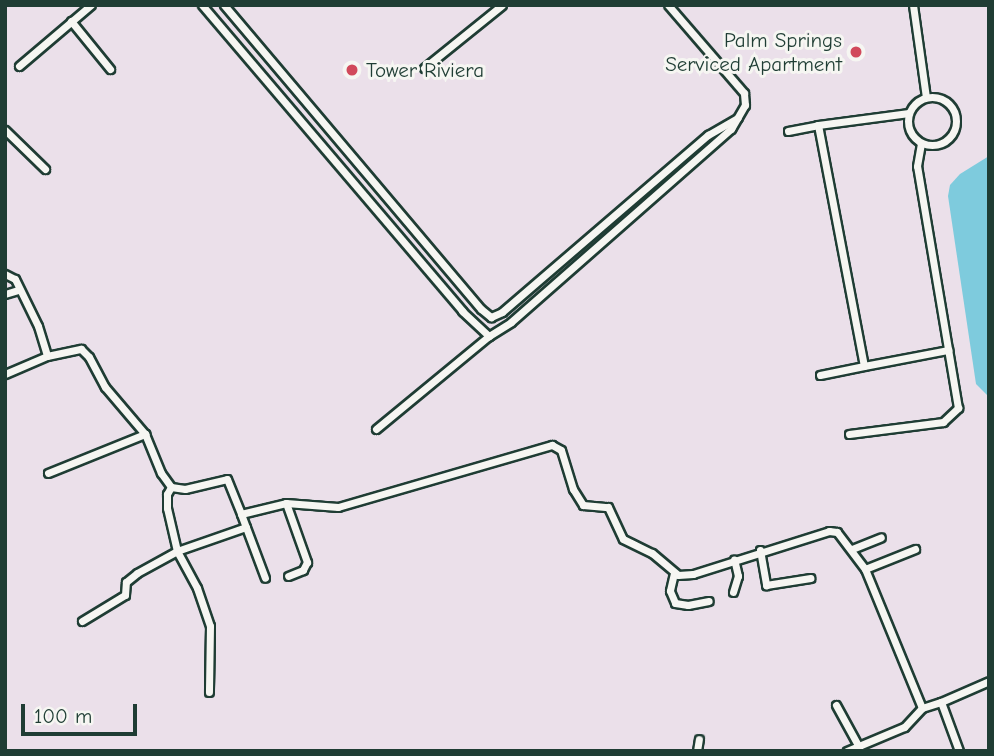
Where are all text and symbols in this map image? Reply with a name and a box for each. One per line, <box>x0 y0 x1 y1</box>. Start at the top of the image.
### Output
place label: Palm Springs Serviced Apartment <box>665 27 842 77</box>
marker: Palm Springs Serviced Apartment <box>848 44 864 60</box>
place label: Tower Riviera <box>366 57 484 83</box>
marker: Tower Riviera <box>344 62 360 78</box>
scale bar <box>24 690 140 734</box>
text: 100 m <box>34 704 92 728</box>

